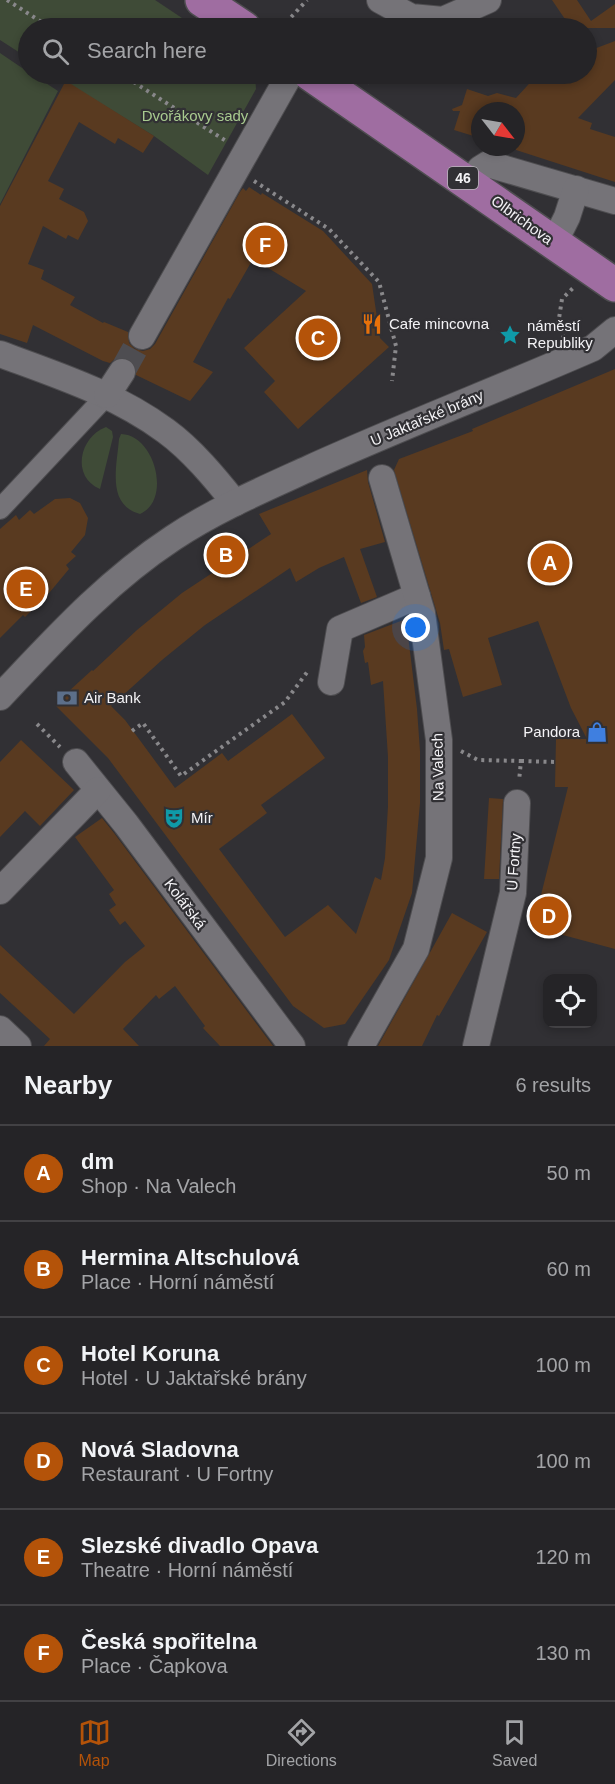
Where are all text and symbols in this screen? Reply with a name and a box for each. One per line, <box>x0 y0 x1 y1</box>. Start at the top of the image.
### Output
search box <box>18 18 597 84</box>
icon: search <box>39 35 72 68</box>
text: Search here <box>87 38 207 63</box>
north arrow <box>471 102 525 156</box>
park label: Dvořákovy sady <box>142 107 249 124</box>
road number: 46 <box>448 167 478 189</box>
street label: Olbrichova <box>488 192 557 248</box>
pin: F <box>246 222 284 268</box>
restaurant icon: Cafe mincovna <box>360 312 384 336</box>
place label: Cafe mincovna <box>389 315 490 332</box>
pin: C <box>298 316 338 360</box>
place label: náměstí Republiky <box>527 317 593 351</box>
place icon: náměstí Republiky <box>498 323 522 347</box>
street label: U Jaktařské brány <box>368 386 486 449</box>
pin: B <box>206 532 246 578</box>
pin: A <box>530 540 570 586</box>
pin: E <box>6 566 46 612</box>
your location <box>401 613 430 642</box>
bank icon: Air Bank <box>55 686 79 710</box>
place label: Air Bank <box>84 689 141 706</box>
shop icon: Pandora <box>585 720 609 744</box>
place label: Pandora <box>523 723 581 740</box>
street label: Na Valech <box>428 733 447 801</box>
theatre icon: Mír <box>162 806 186 830</box>
place label: Mír <box>191 809 213 826</box>
street label: U Fortny <box>503 832 524 891</box>
street label: Kolářská <box>161 875 210 933</box>
pin: D <box>530 894 568 938</box>
map controls <box>543 974 597 1028</box>
button: locate <box>543 974 597 1028</box>
text: Nearby <box>24 1070 112 1100</box>
text: 6 results <box>515 1074 591 1096</box>
text: dm <box>81 1149 114 1174</box>
text: A <box>36 1162 51 1184</box>
text: 50 m <box>547 1162 591 1184</box>
text: Shop · Na Valech <box>81 1175 236 1197</box>
text: Hermina Altschulová <box>81 1245 299 1270</box>
text: B <box>36 1258 51 1280</box>
text: 60 m <box>547 1258 591 1280</box>
text: Place · Horní náměstí <box>81 1271 274 1293</box>
text: Hotel Koruna <box>81 1341 219 1366</box>
text: C <box>36 1354 51 1376</box>
text: 100 m <box>535 1354 591 1376</box>
text: Hotel · U Jaktařské brány <box>81 1367 307 1389</box>
text: Nová Sladovna <box>81 1437 239 1462</box>
text: D <box>36 1450 51 1472</box>
text: 100 m <box>535 1450 591 1472</box>
text: Restaurant · U Fortny <box>81 1463 273 1485</box>
text: Slezské divadlo Opava <box>81 1533 318 1558</box>
text: E <box>37 1546 50 1568</box>
text: 120 m <box>535 1546 591 1568</box>
text: Theatre · Horní náměstí <box>81 1559 293 1581</box>
text: Česká spořitelna <box>81 1629 257 1654</box>
text: F <box>37 1642 50 1664</box>
text: 130 m <box>535 1642 591 1664</box>
text: Place · Čapkova <box>81 1655 228 1677</box>
tab: Map <box>78 1716 111 1770</box>
tab: Directions <box>266 1716 337 1770</box>
tab: Saved <box>492 1716 537 1770</box>

